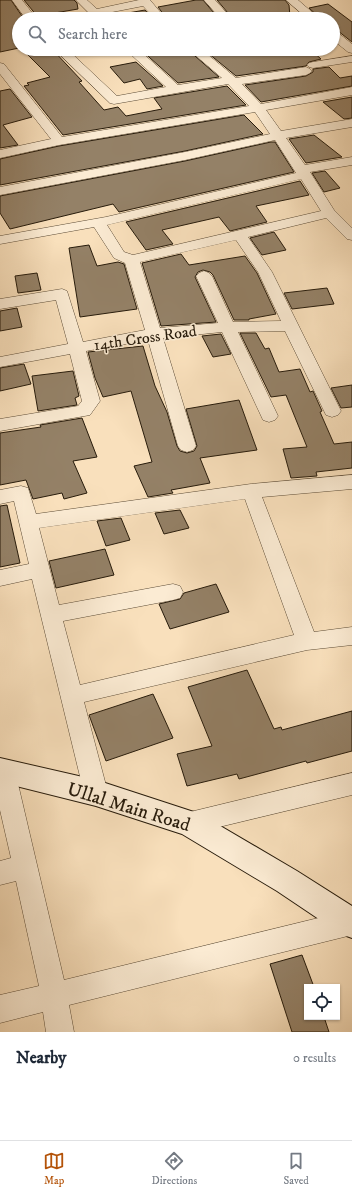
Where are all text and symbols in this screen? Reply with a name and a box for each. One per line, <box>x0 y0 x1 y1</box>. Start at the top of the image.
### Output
search box <box>12 12 340 56</box>
icon: search <box>26 23 48 45</box>
text: Search here <box>58 25 127 44</box>
street label: 14th Cross Road <box>92 321 198 355</box>
street label: Ullal Main Road <box>64 778 193 837</box>
map controls <box>304 984 340 1020</box>
button: locate <box>304 984 340 1020</box>
text: Nearby <box>16 1047 66 1069</box>
text: 0 results <box>293 1050 336 1066</box>
tab: Map <box>43 1150 65 1188</box>
tab: Directions <box>152 1150 197 1188</box>
tab: Saved <box>284 1150 309 1188</box>

